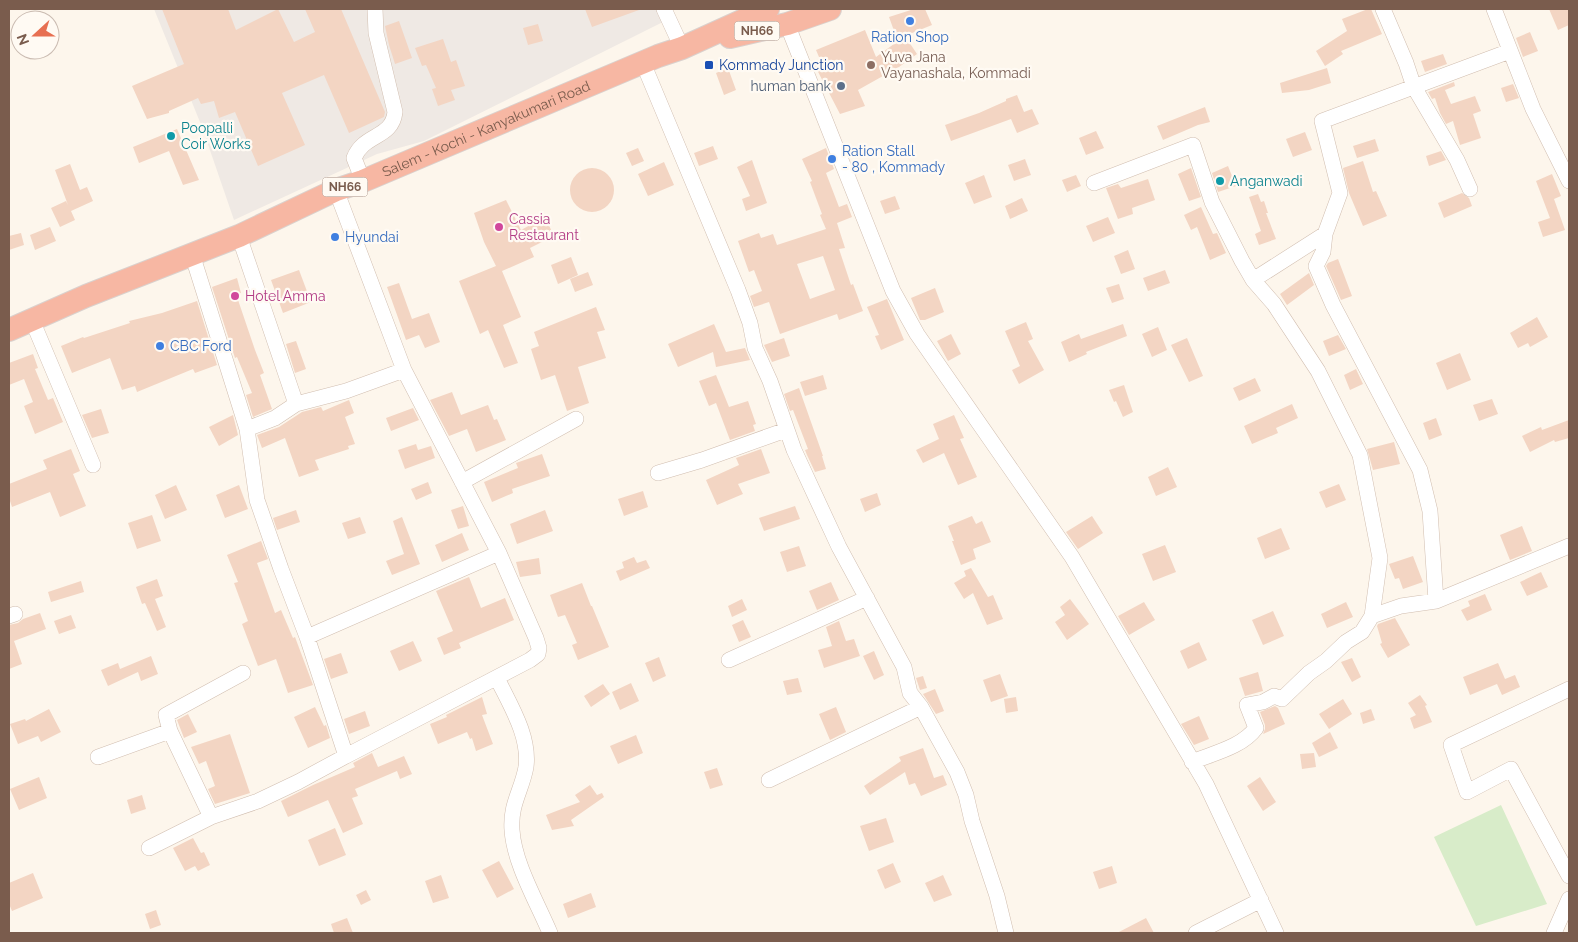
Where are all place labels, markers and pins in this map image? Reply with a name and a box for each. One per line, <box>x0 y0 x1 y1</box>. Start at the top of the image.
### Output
marker: Ration Shop <box>904 15 916 27</box>
place label: Ration Shop <box>871 29 949 45</box>
place label: Yuva Jana Vayanashala, Kommadi <box>881 49 1031 81</box>
place label: Kommady Junction <box>719 57 843 73</box>
marker: Kommady Junction <box>703 59 715 71</box>
marker: Yuva Jana Vayanashala, Kommadi <box>865 59 877 71</box>
place label: human bank <box>750 78 832 94</box>
marker: human bank <box>835 80 847 92</box>
place label: Poopalli Coir Works <box>181 120 251 152</box>
marker: Poopalli Coir Works <box>165 130 177 142</box>
place label: Ration Stall - 80 , Kommady <box>842 143 946 175</box>
marker: Ration Stall - 80 , Kommady <box>826 153 838 165</box>
place label: Anganwadi <box>1230 173 1303 189</box>
marker: Anganwadi <box>1214 175 1226 187</box>
place label: Cassia Restaurant <box>509 211 579 243</box>
marker: Cassia Restaurant <box>493 221 505 233</box>
place label: Hyundai <box>345 229 399 245</box>
marker: Hyundai <box>329 231 341 243</box>
place label: Hotel Amma <box>245 288 326 304</box>
marker: Hotel Amma <box>229 290 241 302</box>
place label: CBC Ford <box>170 338 232 354</box>
marker: CBC Ford <box>154 340 166 352</box>

